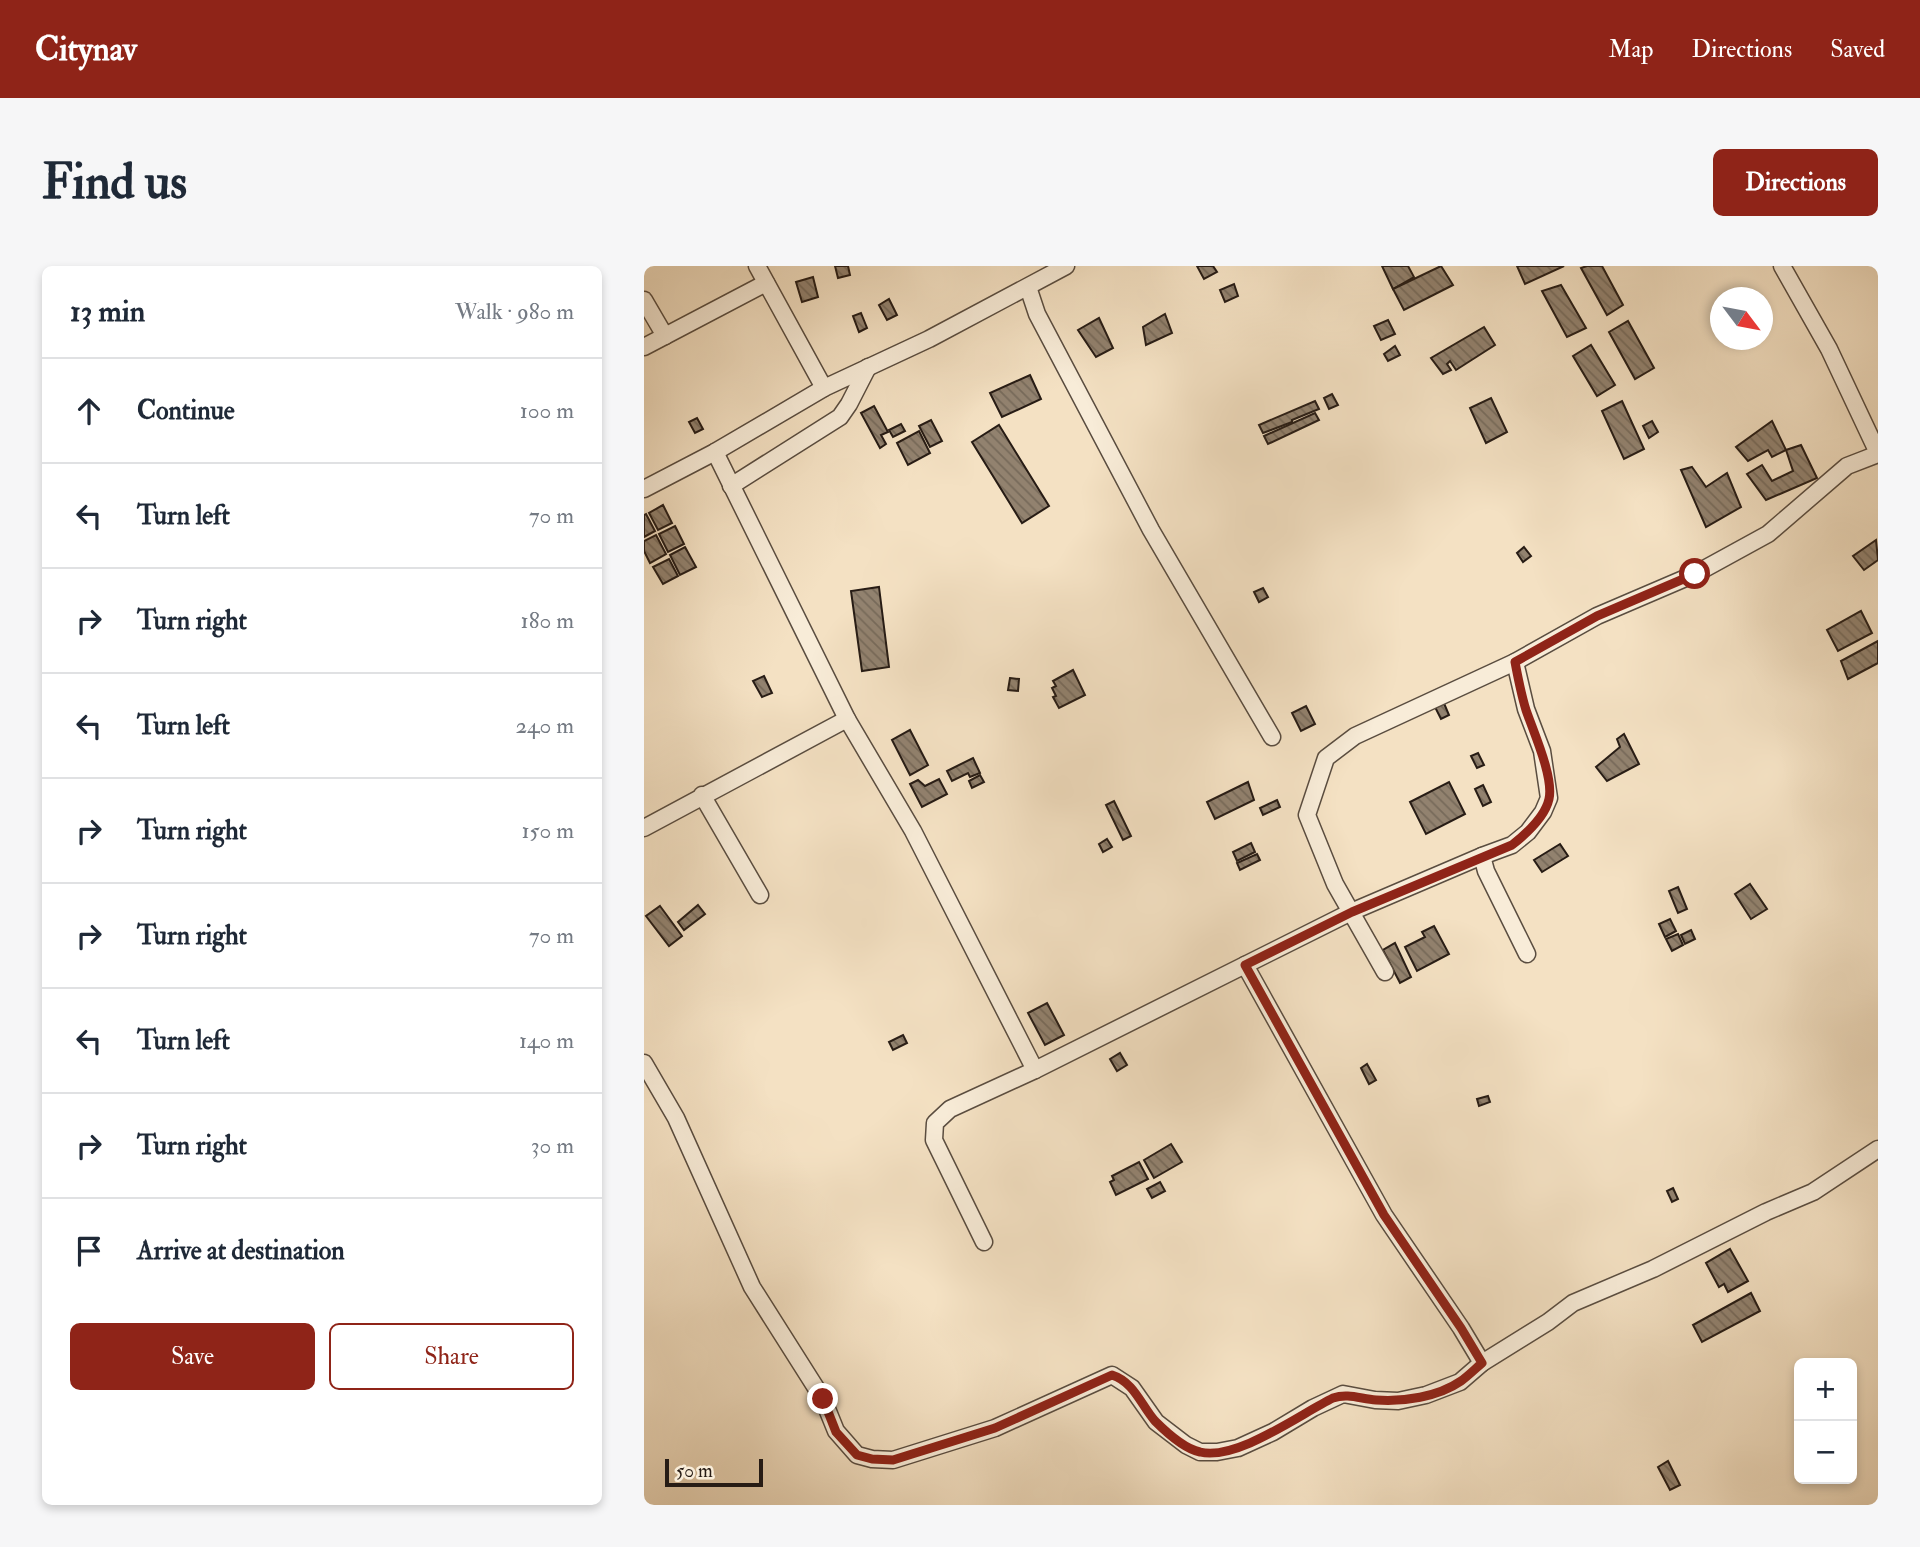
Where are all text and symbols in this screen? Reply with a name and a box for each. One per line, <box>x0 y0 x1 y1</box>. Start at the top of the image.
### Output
text: Citynav <box>35 29 137 70</box>
text: Map <box>1608 34 1653 65</box>
text: Directions <box>1691 34 1792 65</box>
text: Saved <box>1830 34 1885 65</box>
button: Directions <box>1713 149 1878 216</box>
text: Find us <box>42 152 187 213</box>
north arrow <box>1710 287 1773 350</box>
text: 13 min <box>70 293 145 330</box>
text: Walk · 980 m <box>455 297 574 326</box>
icon: ahead <box>70 392 108 430</box>
text: Continue <box>137 395 235 427</box>
text: 100 m <box>520 396 574 425</box>
icon: left <box>70 497 108 535</box>
text: Turn left <box>137 500 230 532</box>
text: 70 m <box>529 501 574 530</box>
route start <box>1679 558 1710 589</box>
icon: right <box>70 602 108 640</box>
text: Turn right <box>137 605 247 637</box>
text: 180 m <box>521 606 574 635</box>
icon: left <box>70 707 108 745</box>
text: Turn left <box>137 710 230 742</box>
text: 240 m <box>515 711 574 740</box>
icon: right <box>70 812 108 850</box>
text: Turn right <box>137 815 247 847</box>
text: 150 m <box>521 816 574 845</box>
icon: right <box>70 917 108 955</box>
text: Turn right <box>137 920 247 952</box>
text: 70 m <box>529 921 574 950</box>
icon: left <box>70 1022 108 1060</box>
text: Turn left <box>137 1025 230 1057</box>
text: 140 m <box>519 1026 574 1055</box>
icon: right <box>70 1127 108 1165</box>
text: Turn right <box>137 1130 247 1162</box>
text: 30 m <box>531 1131 574 1160</box>
icon: arrive <box>70 1232 108 1270</box>
text: Arrive at destination <box>137 1235 345 1267</box>
button: Save <box>70 1323 315 1390</box>
button: Share <box>329 1323 574 1390</box>
map controls <box>1794 1358 1857 1484</box>
button: + <box>1794 1358 1857 1421</box>
route end <box>807 1383 838 1414</box>
button: − <box>1794 1421 1857 1484</box>
scale bar <box>665 1456 763 1488</box>
text: 50 m <box>676 1459 713 1483</box>

